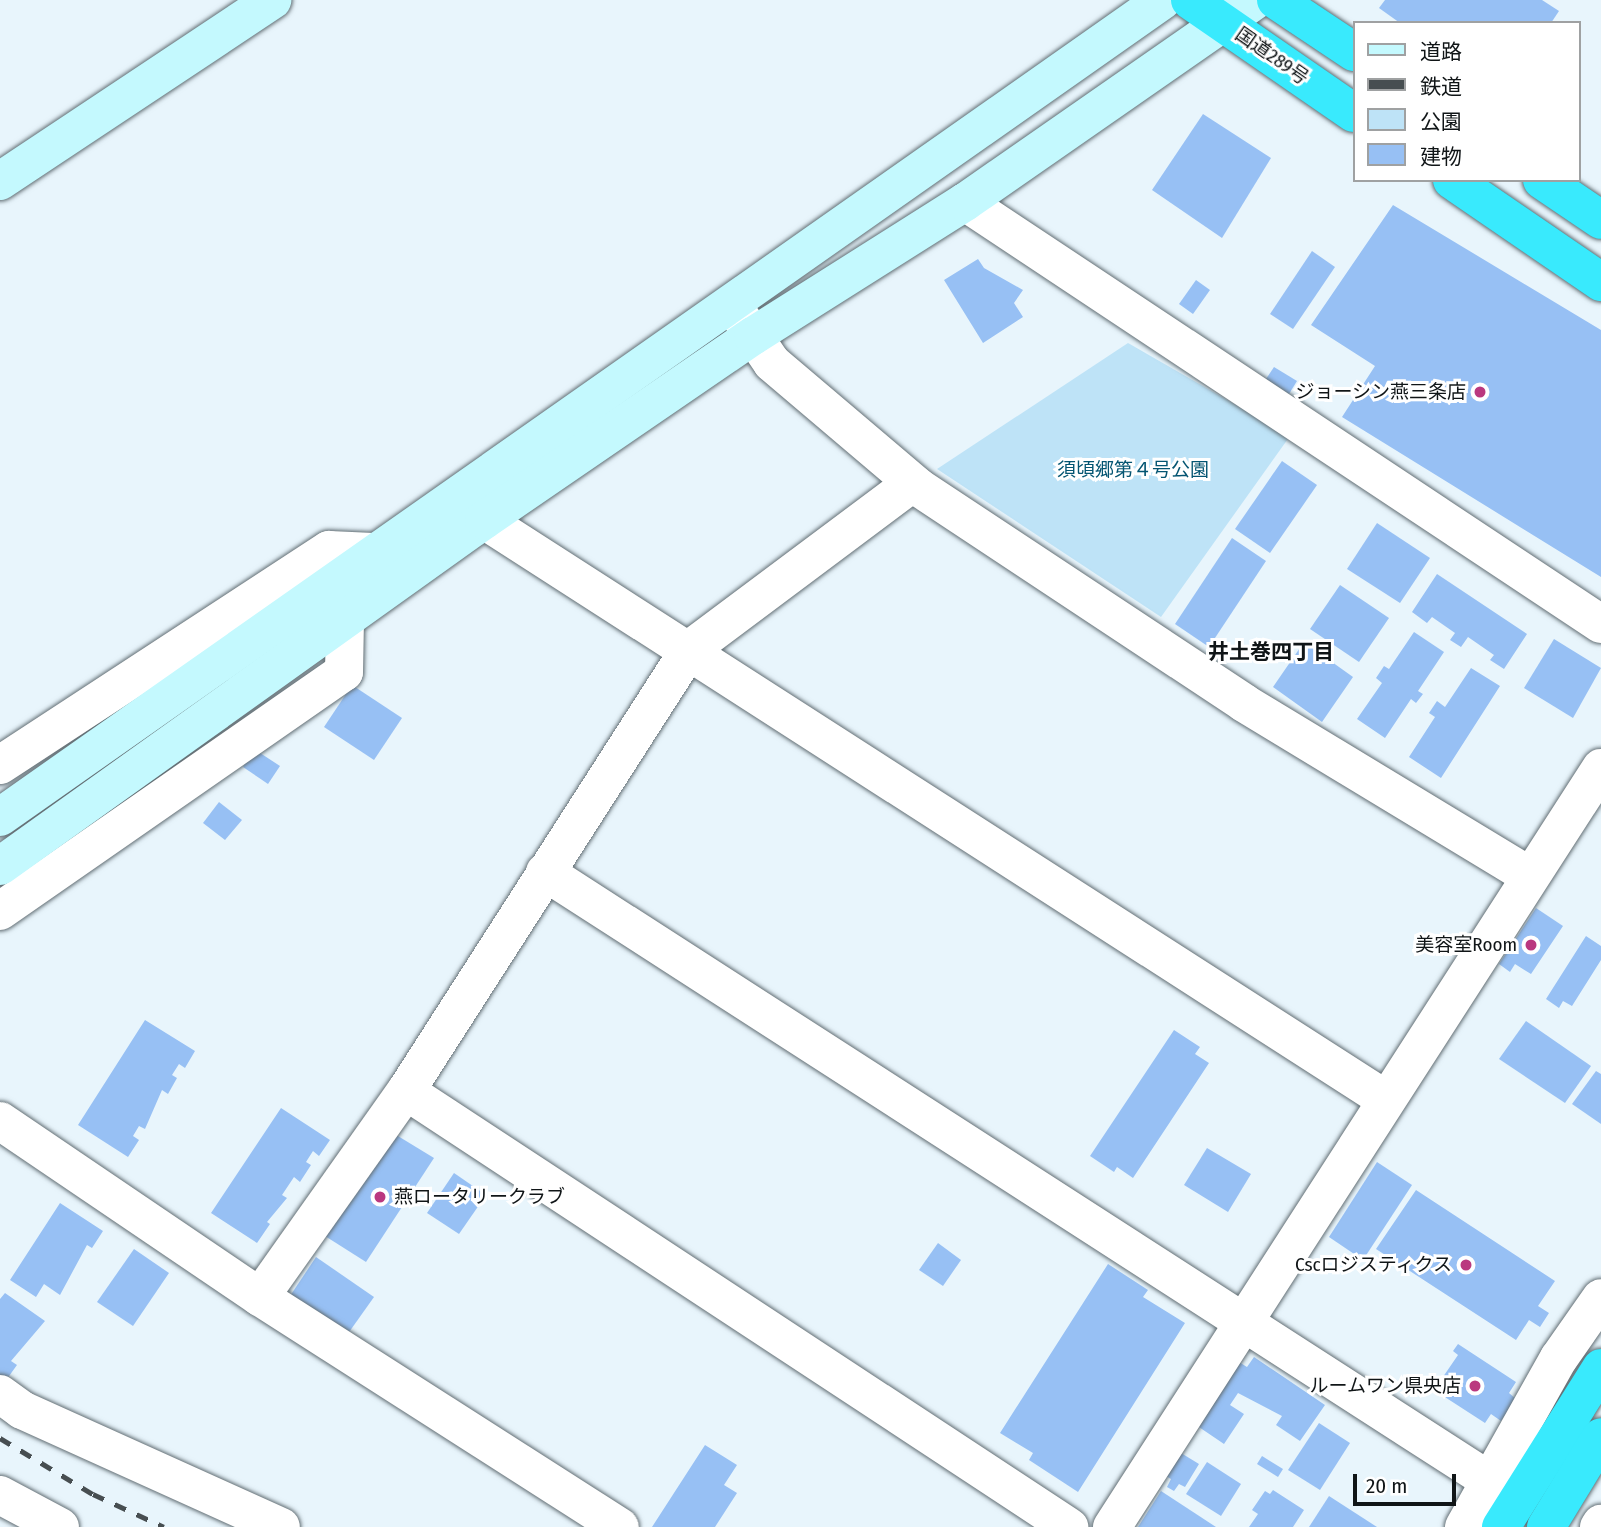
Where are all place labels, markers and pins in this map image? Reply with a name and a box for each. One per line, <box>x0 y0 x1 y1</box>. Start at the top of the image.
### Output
place label: ジョーシン燕三条店 <box>1295 381 1466 403</box>
marker: ジョーシン燕三条店 <box>1472 384 1488 400</box>
place label: 美容室Room <box>1415 934 1517 956</box>
marker: 美容室Room <box>1523 937 1539 953</box>
place label: 燕ロータリークラブ <box>394 1186 565 1208</box>
marker: 燕ロータリークラブ <box>372 1189 388 1205</box>
place label: Cscロジスティクス <box>1293 1254 1452 1276</box>
marker: Cscロジスティクス <box>1458 1257 1474 1273</box>
place label: ルームワン県央店 <box>1309 1375 1461 1397</box>
marker: ルームワン県央店 <box>1467 1378 1483 1394</box>

